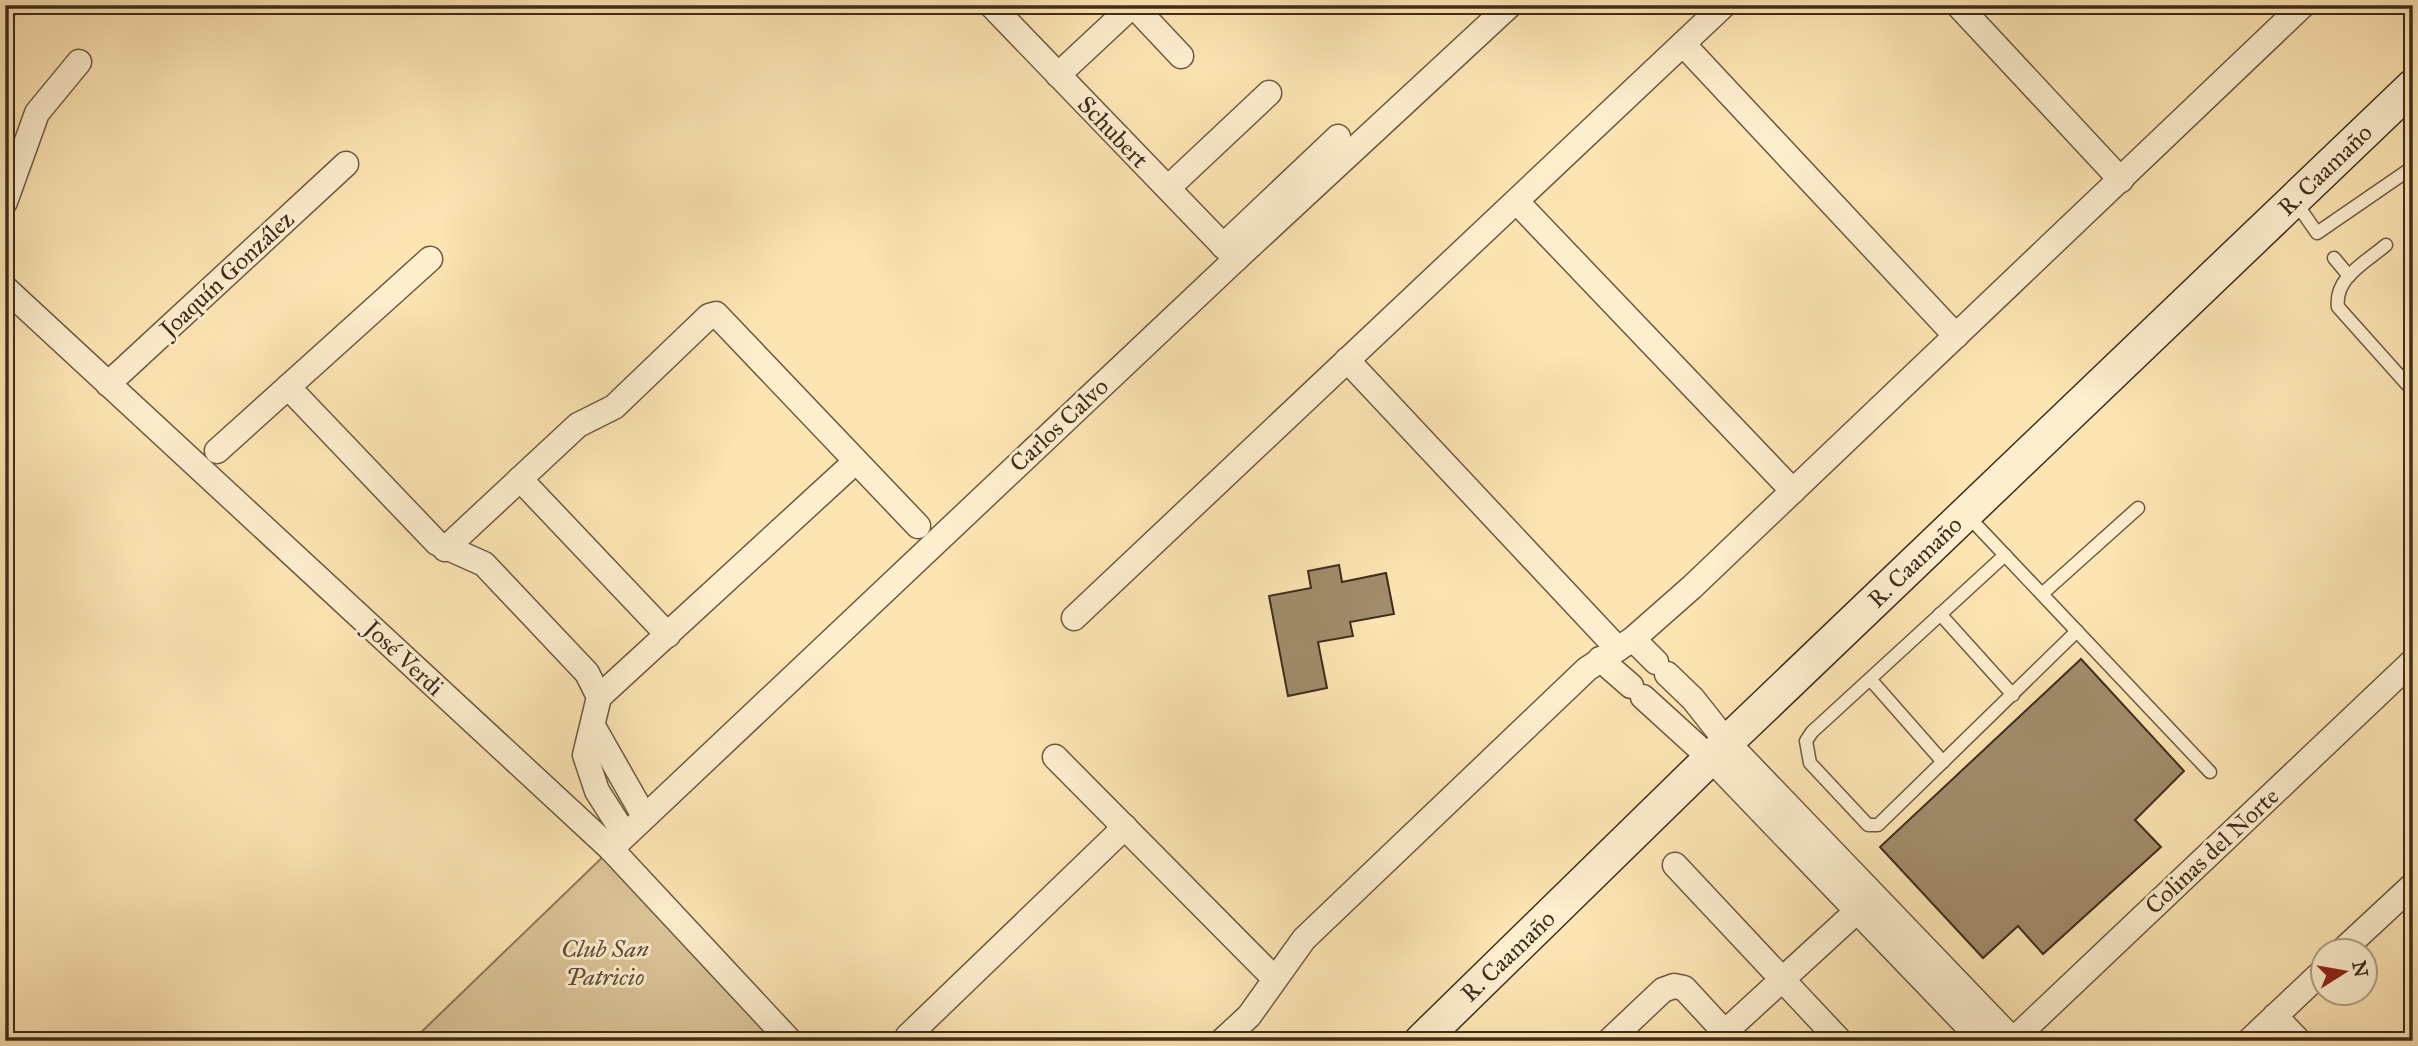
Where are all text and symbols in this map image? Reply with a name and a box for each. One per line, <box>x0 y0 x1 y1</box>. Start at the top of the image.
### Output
street label: Schubert <box>1071 90 1155 175</box>
street label: R. Caamaño <box>2272 118 2378 222</box>
street label: Joaquín González <box>152 204 300 346</box>
street label: Carlos Calvo <box>1003 372 1115 478</box>
street label: R. Caamaño <box>1862 510 1968 614</box>
street label: José Verdi <box>356 612 450 703</box>
street label: Colinas del Norte <box>2139 781 2285 921</box>
street label: R. Caamaño <box>1455 904 1561 1008</box>
park label: Club San Patricio <box>561 934 649 992</box>
north arrow <box>2310 937 2380 1007</box>
text: N <box>2347 959 2373 979</box>

